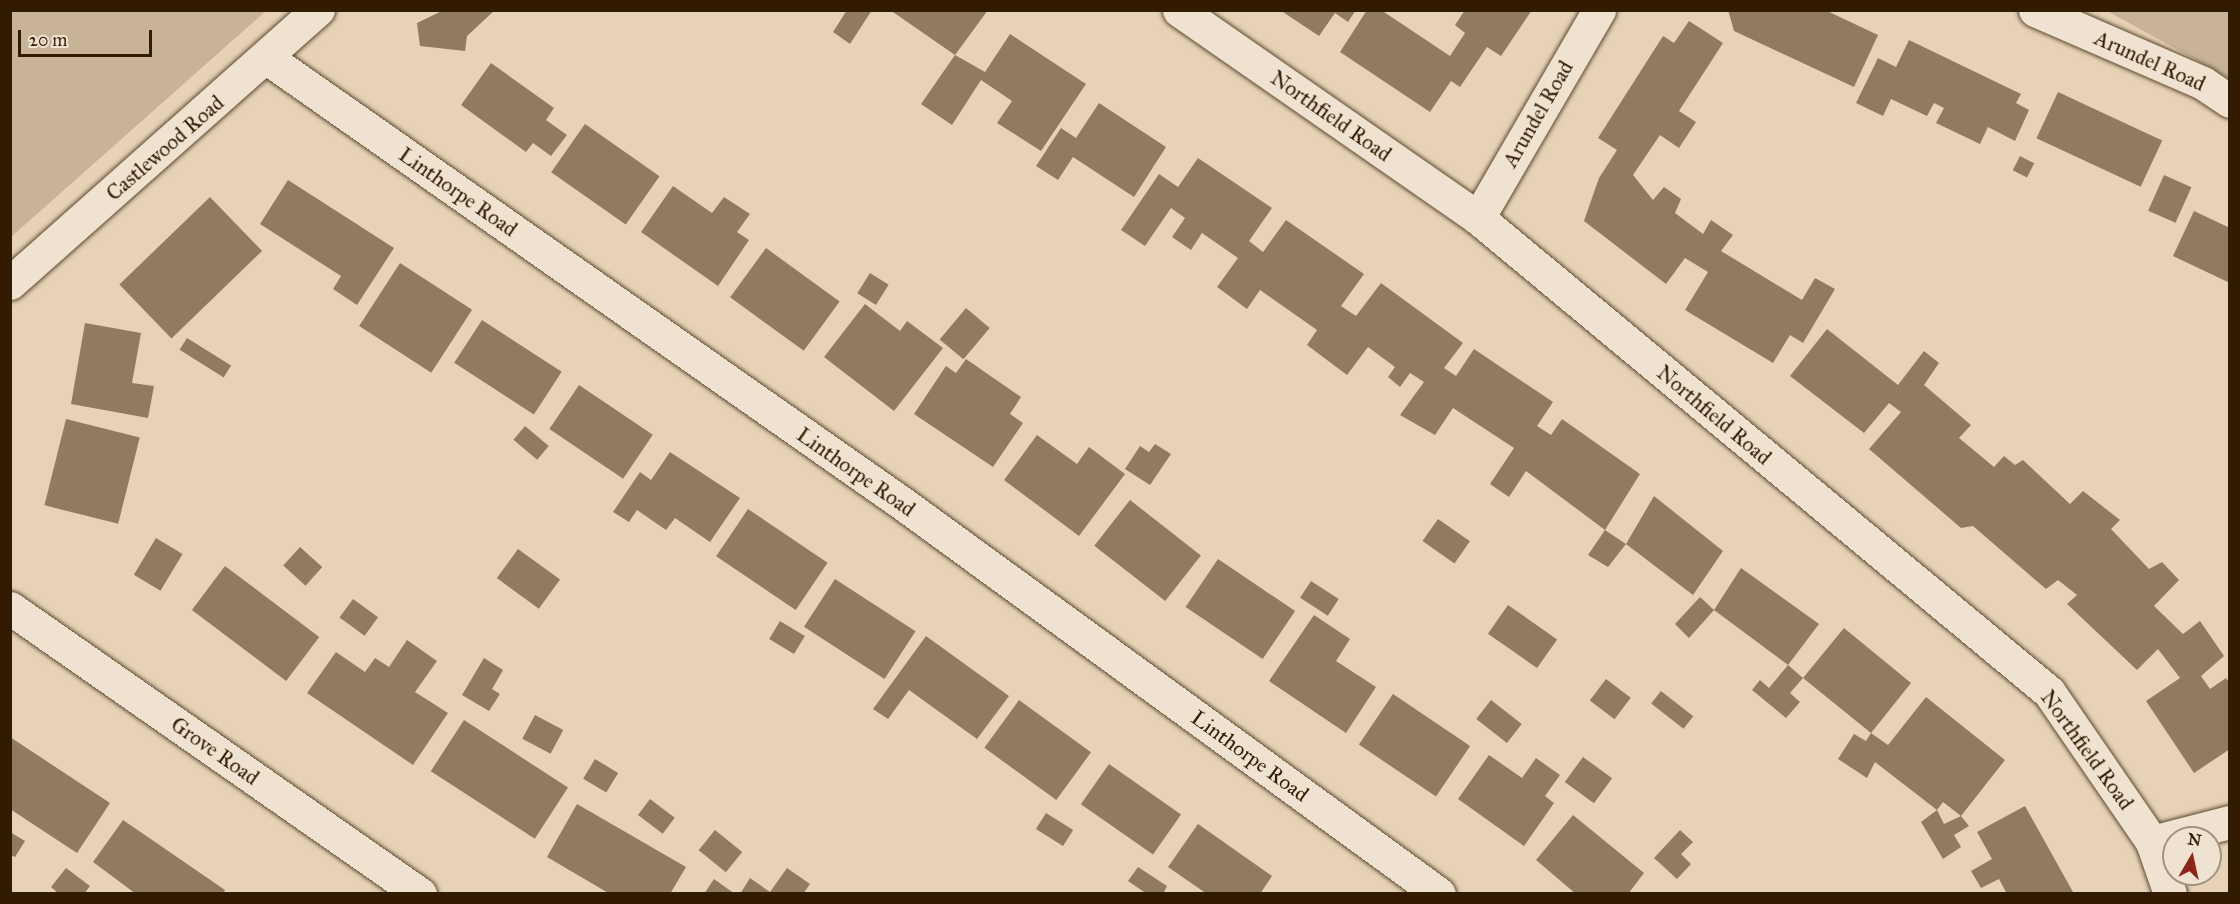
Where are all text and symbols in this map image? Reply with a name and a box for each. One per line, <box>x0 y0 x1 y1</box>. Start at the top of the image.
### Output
scale bar <box>21 18 154 56</box>
street label: Arundel Road <box>2091 25 2209 97</box>
text: 20 m <box>29 29 67 51</box>
street label: Arundel Road <box>1497 56 1579 172</box>
street label: Northfield Road <box>1266 65 1396 167</box>
street label: Castlewood Road <box>101 90 229 206</box>
street label: Linthorpe Road <box>394 142 522 242</box>
street label: Northfield Road <box>1652 360 1776 470</box>
street label: Linthorpe Road <box>792 422 920 522</box>
street label: Northfield Road <box>2035 685 2139 815</box>
street label: Linthorpe Road <box>1187 705 1313 807</box>
street label: Grove Road <box>166 712 264 790</box>
north arrow <box>2162 826 2222 886</box>
text: N <box>2186 829 2203 850</box>

